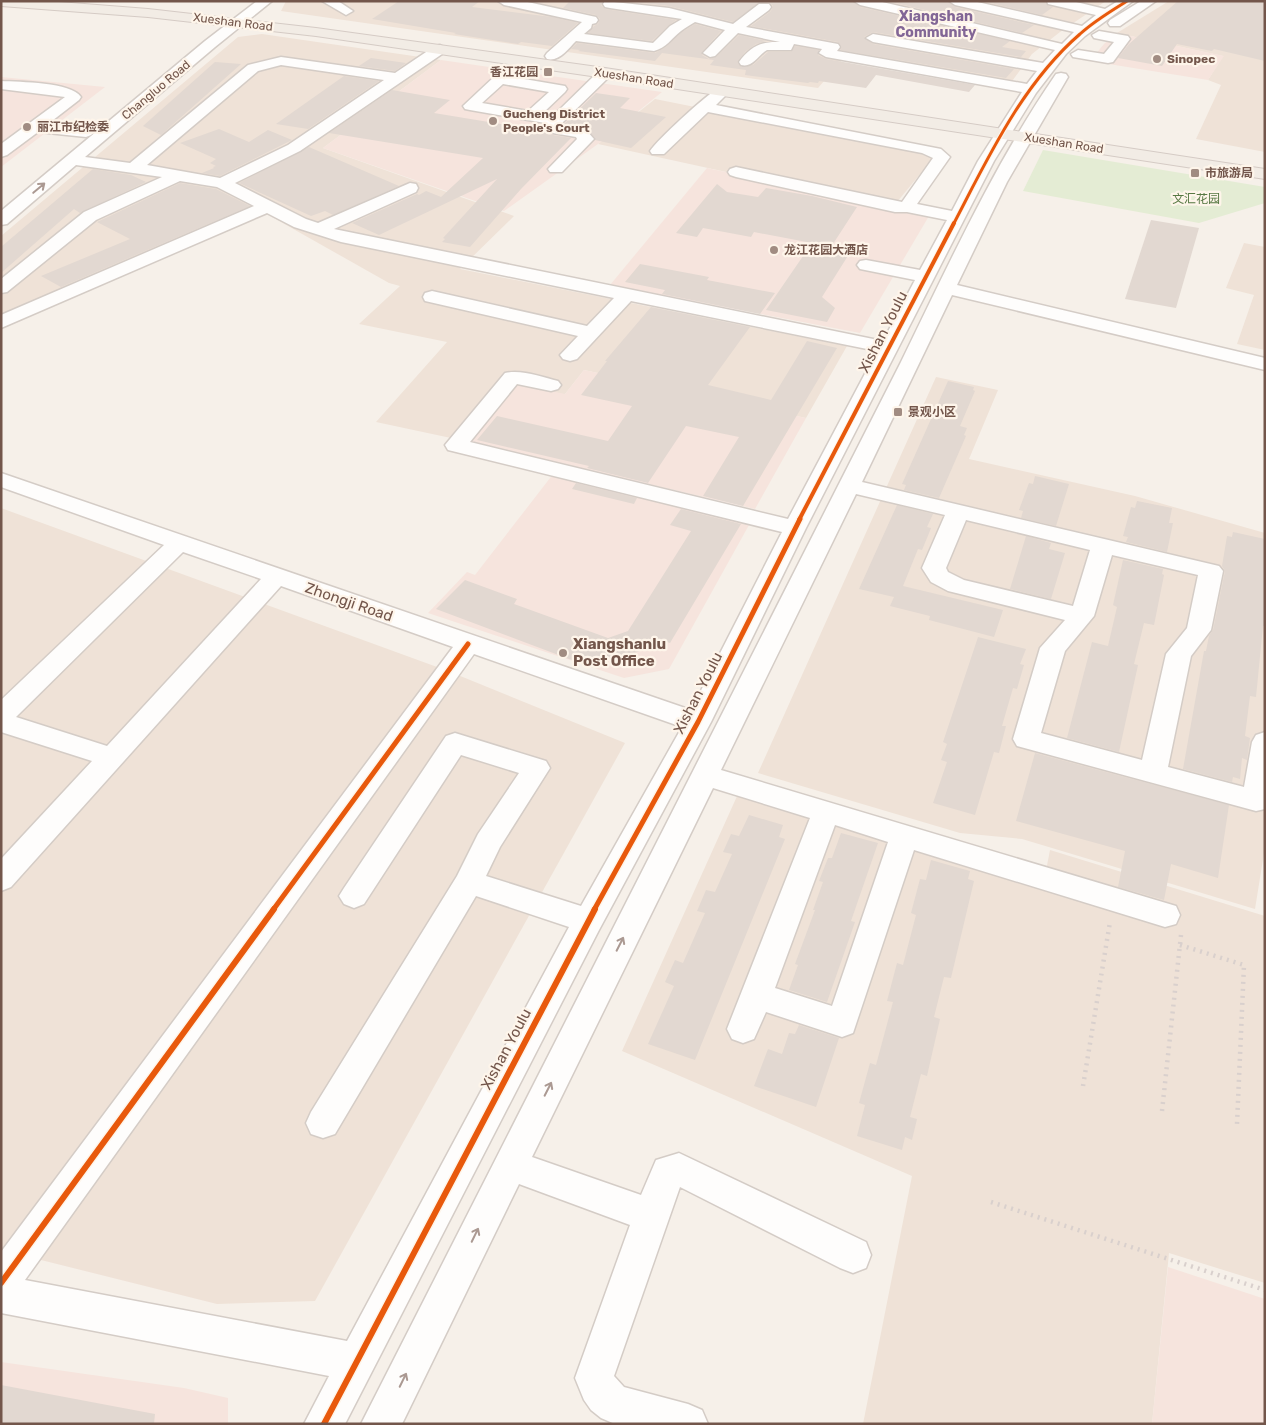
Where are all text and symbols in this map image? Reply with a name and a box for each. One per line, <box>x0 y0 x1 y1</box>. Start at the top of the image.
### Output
district label: Xiangshan Community <box>896 8 977 41</box>
street label: Xueshan Road <box>192 10 274 34</box>
place label: Sinopec <box>1167 52 1215 66</box>
marker: Sinopec <box>1151 53 1163 65</box>
street label: Changluo Road <box>119 57 193 123</box>
place label: 香江花园 <box>490 65 538 79</box>
street label: Xueshan Road <box>593 65 675 91</box>
marker: 香江花园 <box>542 66 554 78</box>
place label: Gucheng District People's Court <box>503 107 605 135</box>
marker: Gucheng District People's Court <box>487 115 499 127</box>
place label: 丽江市纪检委 <box>37 120 109 134</box>
marker: 丽江市纪检委 <box>21 121 33 133</box>
street label: Xueshan Road <box>1023 130 1105 156</box>
place label: 市旅游局 <box>1205 166 1253 180</box>
marker: 市旅游局 <box>1189 167 1201 179</box>
one-way arrow <box>32 183 45 194</box>
park label: 文汇花园 <box>1172 192 1220 206</box>
place label: 龙江花园大酒店 <box>784 243 868 257</box>
marker: 龙江花园大酒店 <box>768 244 780 256</box>
street label: Xishan Youlu <box>855 288 911 376</box>
place label: 景观小区 <box>908 405 956 419</box>
marker: 景观小区 <box>892 406 904 418</box>
street label: Zhongji Road <box>303 579 395 625</box>
place label: Xiangshanlu Post Office <box>573 635 666 670</box>
marker: Xiangshanlu Post Office <box>557 647 569 659</box>
street label: Xishan Youlu <box>670 649 726 737</box>
one-way arrow <box>615 936 625 951</box>
street label: Xishan Youlu <box>477 1005 535 1093</box>
one-way arrow <box>543 1082 553 1097</box>
one-way arrow <box>470 1227 480 1242</box>
one-way arrow <box>399 1373 408 1388</box>

